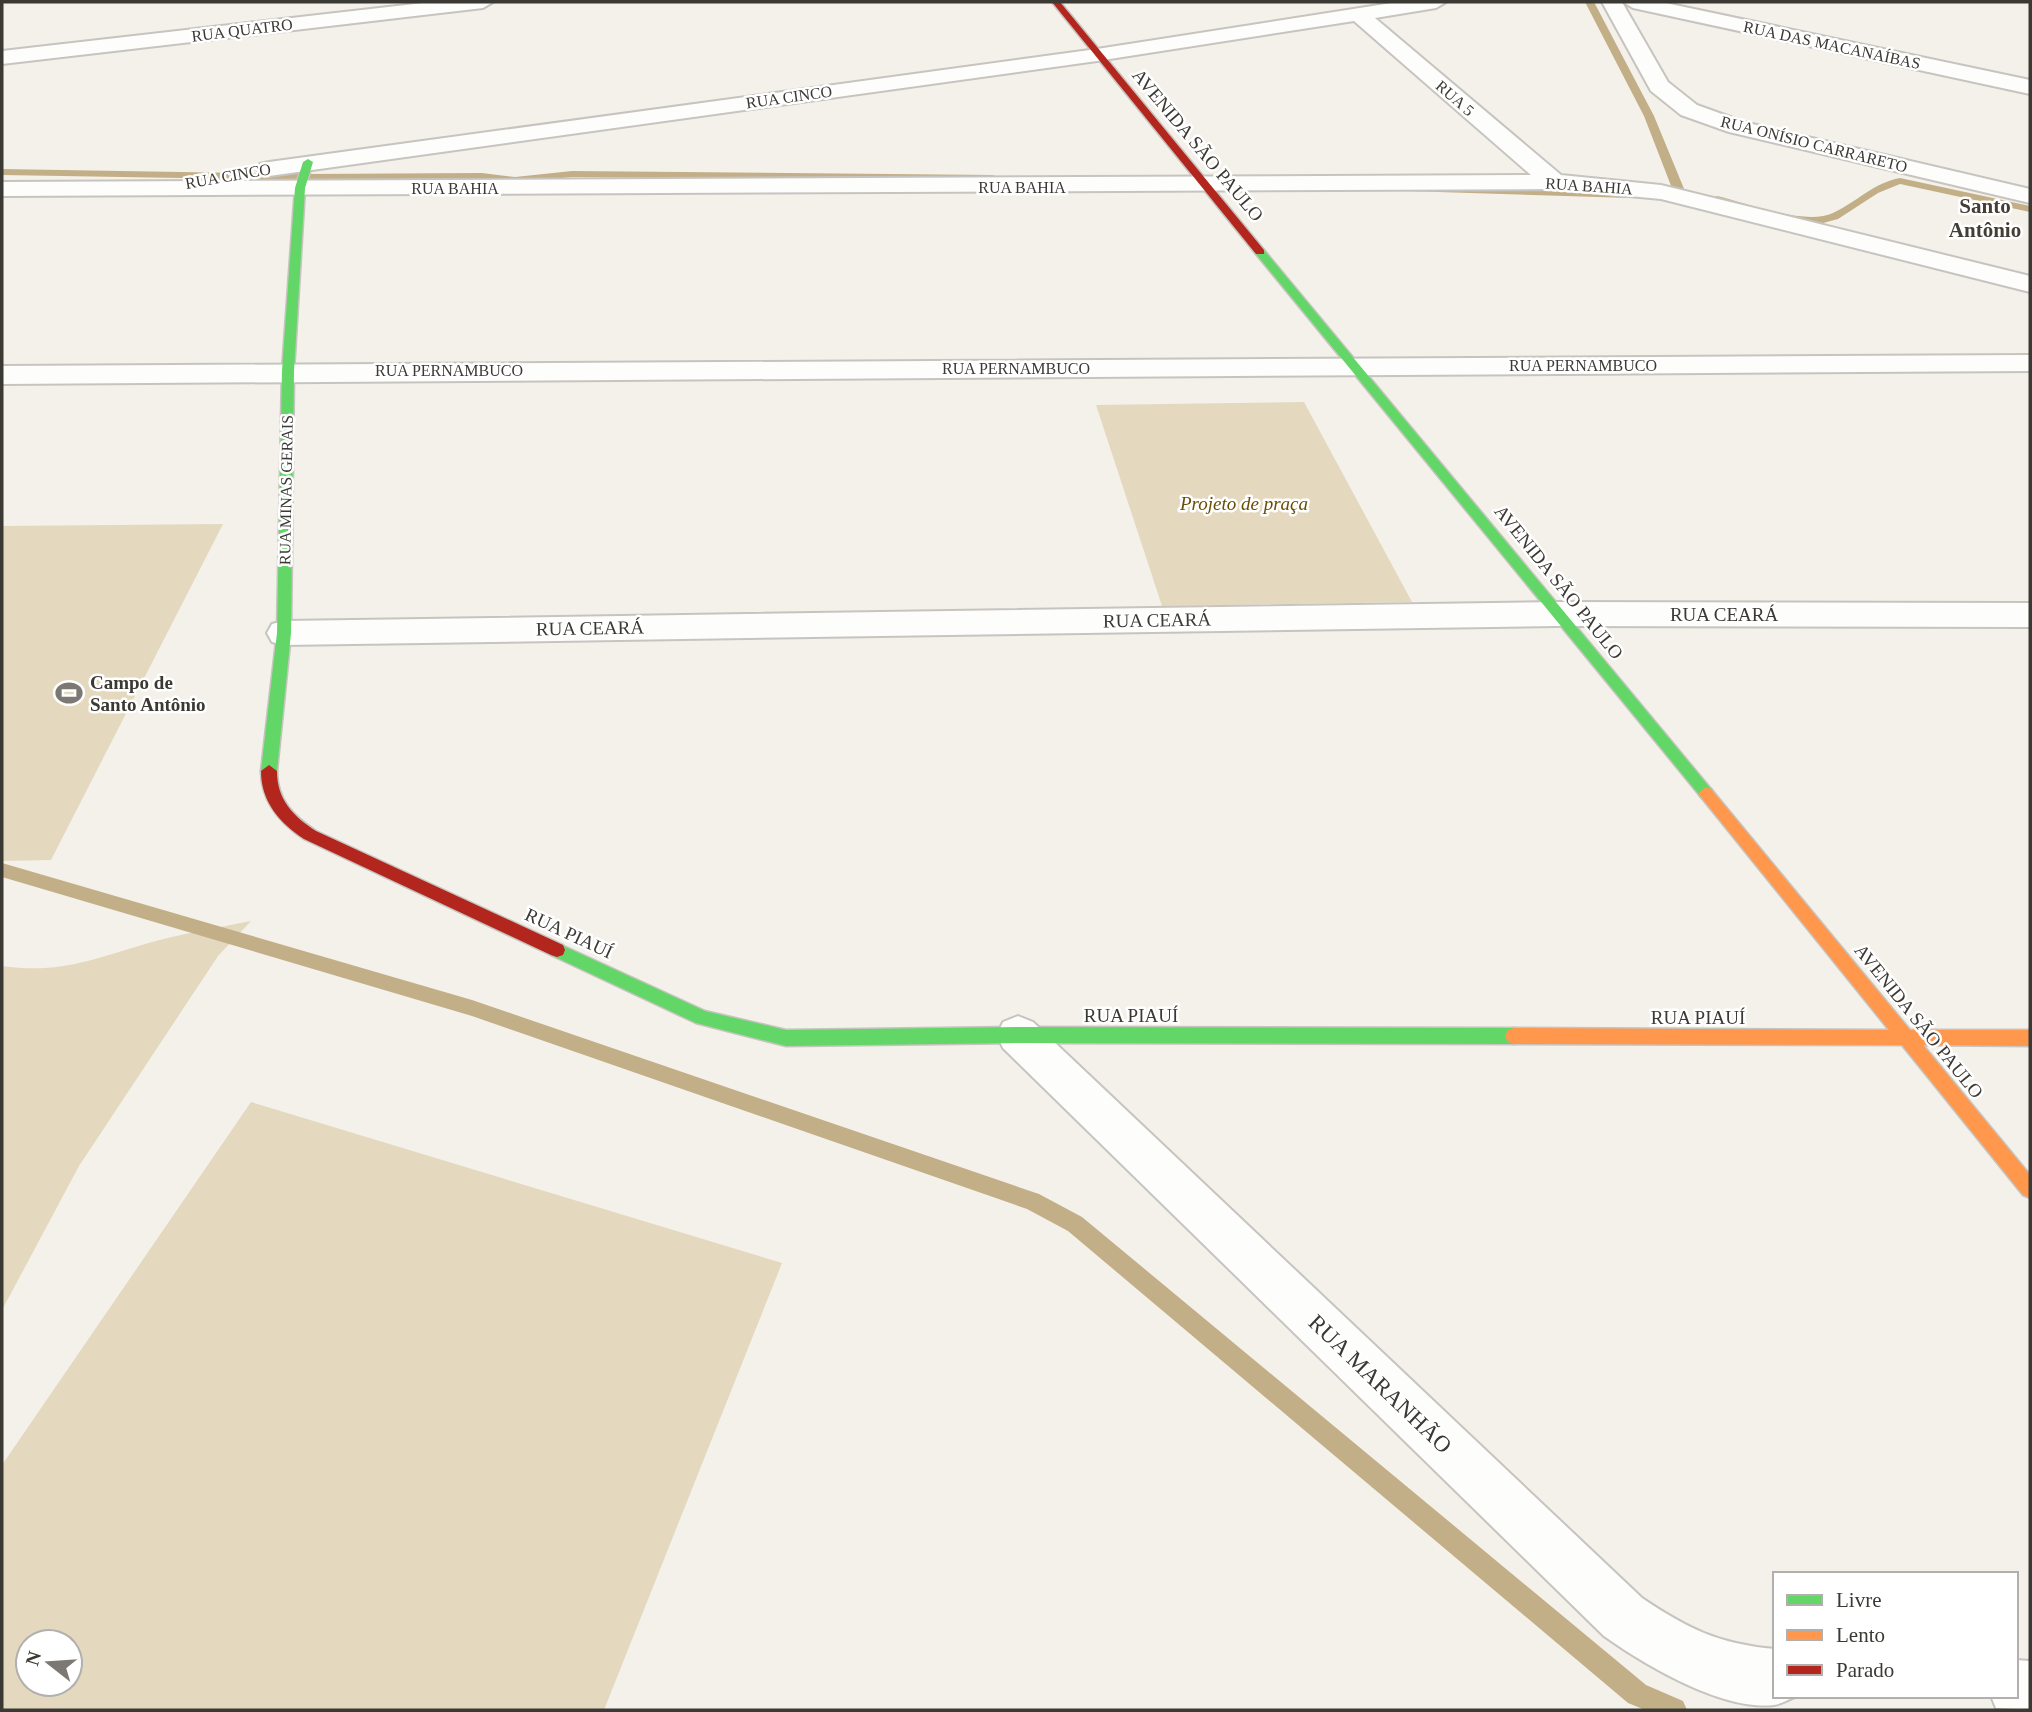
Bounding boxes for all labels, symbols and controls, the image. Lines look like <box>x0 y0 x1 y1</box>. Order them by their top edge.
street label: RUA QUATRO <box>190 15 294 45</box>
street label: RUA DAS MACANAÍBAS <box>1742 17 1922 72</box>
street label: AVENIDA SÃO PAULO <box>1128 65 1268 225</box>
street label: RUA 5 <box>1432 77 1478 119</box>
street label: RUA CINCO <box>745 83 833 111</box>
street label: RUA ONÍSIO CARRARETO <box>1719 112 1909 175</box>
street label: RUA CINCO <box>184 160 272 192</box>
street label: RUA BAHIA <box>1545 174 1634 198</box>
street label: RUA BAHIA <box>978 179 1066 196</box>
street label: RUA BAHIA <box>411 180 499 197</box>
district label: Santo Antônio <box>1949 194 2021 242</box>
street label: RUA PERNAMBUCO <box>1509 357 1657 374</box>
street label: RUA PERNAMBUCO <box>942 360 1090 377</box>
street label: RUA PERNAMBUCO <box>375 362 523 379</box>
street label: RUA MINAS GERAIS <box>276 415 296 565</box>
park label: Projeto de praça <box>1179 493 1308 514</box>
street label: AVENIDA SÃO PAULO <box>1490 501 1628 663</box>
street label: RUA CEARÁ <box>1670 604 1778 625</box>
street label: RUA CEARÁ <box>1103 609 1212 631</box>
street label: RUA CEARÁ <box>536 617 645 639</box>
place label: Campo de Santo Antônio <box>90 672 206 715</box>
sports icon: Campo de Santo Antônio <box>54 678 84 708</box>
street label: RUA PIAUÍ <box>522 904 616 962</box>
street label: AVENIDA SÃO PAULO <box>1850 940 1988 1102</box>
street label: RUA PIAUÍ <box>1084 1005 1178 1026</box>
street label: RUA PIAUÍ <box>1651 1007 1745 1028</box>
street label: RUA MARANHÃO <box>1304 1310 1456 1458</box>
legend <box>1773 1572 2018 1698</box>
text: Livre <box>1836 1588 1881 1612</box>
text: Lento <box>1836 1623 1885 1647</box>
north arrow <box>14 1628 84 1698</box>
text: N <box>21 1648 45 1668</box>
text: Parado <box>1836 1658 1894 1682</box>

